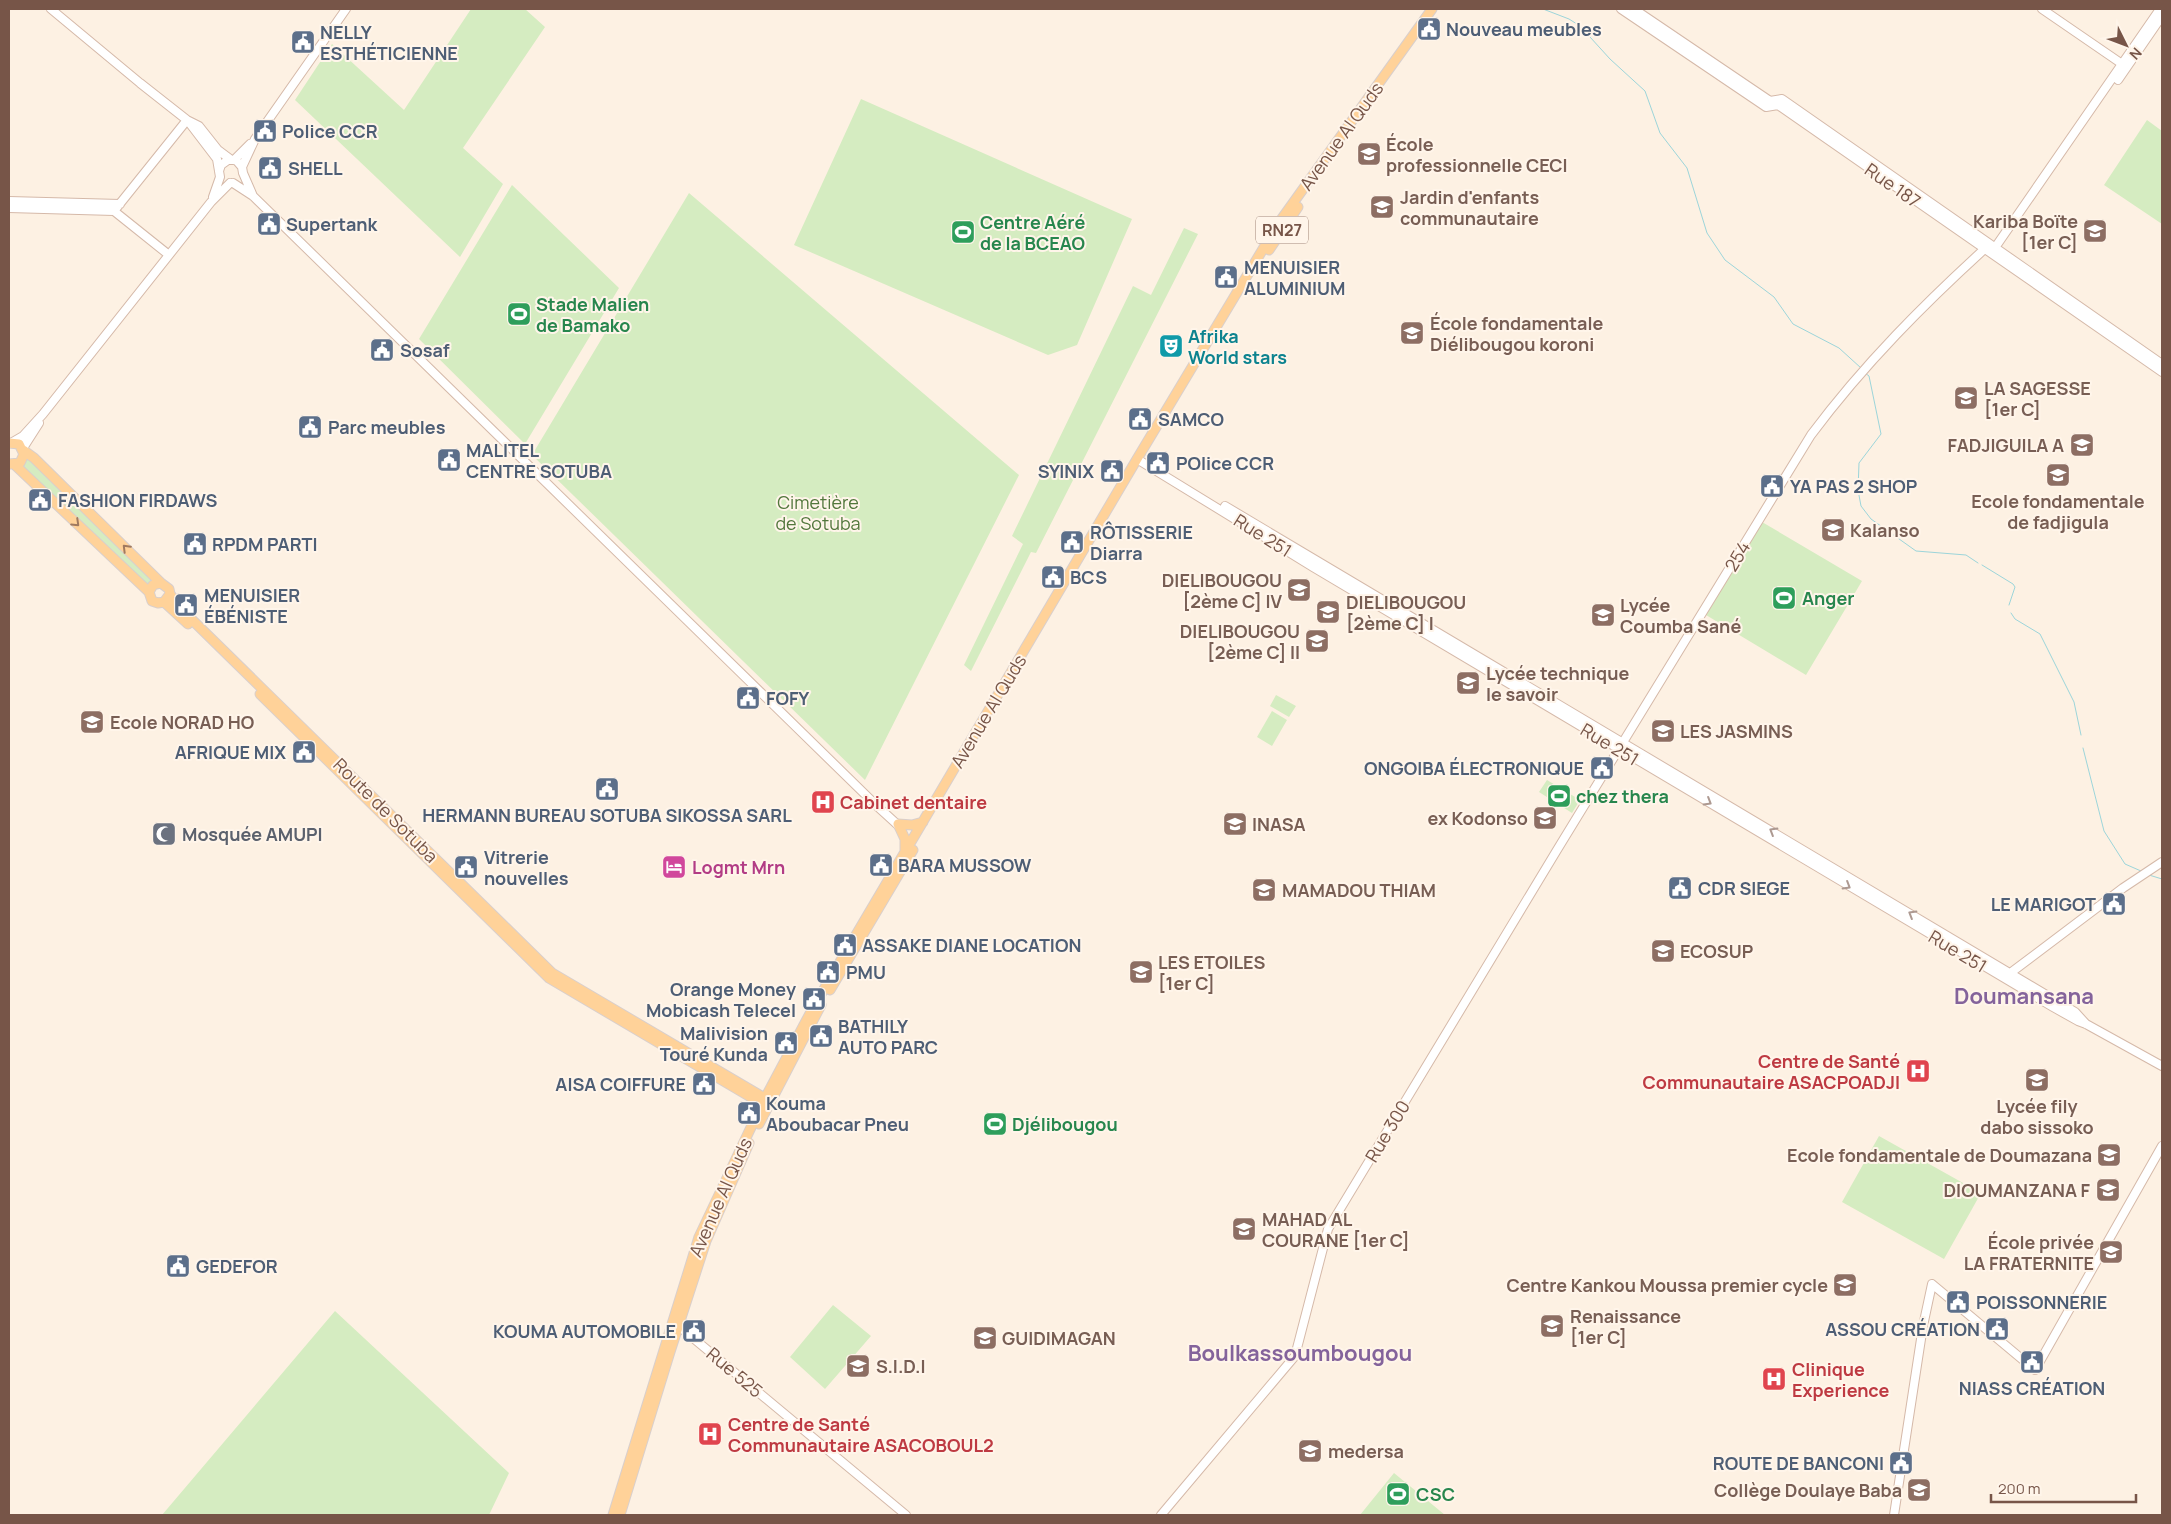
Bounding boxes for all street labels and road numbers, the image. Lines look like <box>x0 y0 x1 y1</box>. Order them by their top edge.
street label: Avenue Al Quds <box>1294 77 1388 195</box>
street label: Rue 187 <box>1860 157 1926 213</box>
road number: RN27 <box>1256 216 1308 244</box>
street label: Rue 251 <box>1230 508 1296 562</box>
street label: 254 <box>1719 536 1755 576</box>
street label: Avenue Al Quds <box>945 650 1031 772</box>
street label: Rue 251 <box>1576 717 1644 771</box>
street label: Route de Sotuba <box>328 752 444 868</box>
street label: Rue 251 <box>1924 924 1992 978</box>
street label: Rue 300 <box>1359 1096 1415 1166</box>
street label: Avenue Al Quds <box>683 1134 757 1260</box>
street label: Rue 525 <box>702 1341 768 1403</box>

